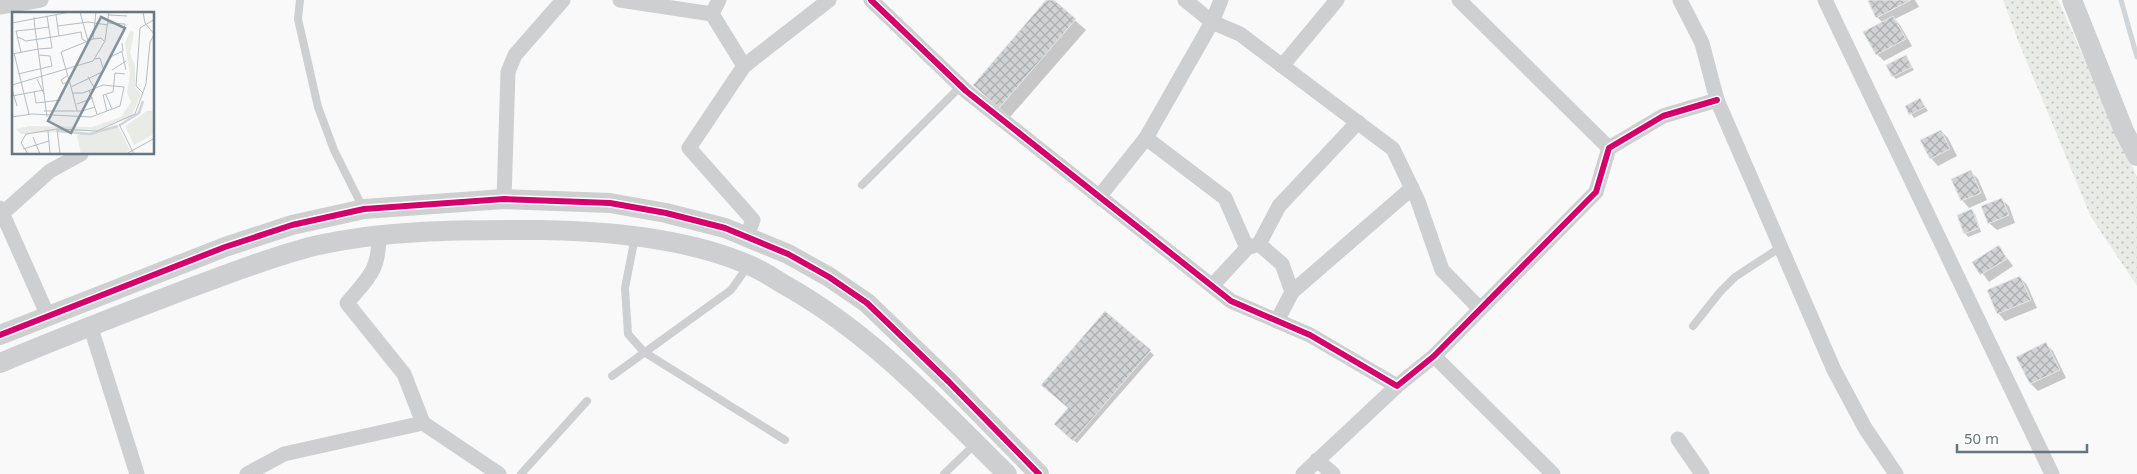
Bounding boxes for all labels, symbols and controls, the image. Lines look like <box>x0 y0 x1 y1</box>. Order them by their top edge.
inset map <box>12 12 155 155</box>
scale bar <box>1957 422 2087 454</box>
text: 50 m <box>1964 428 1999 448</box>

